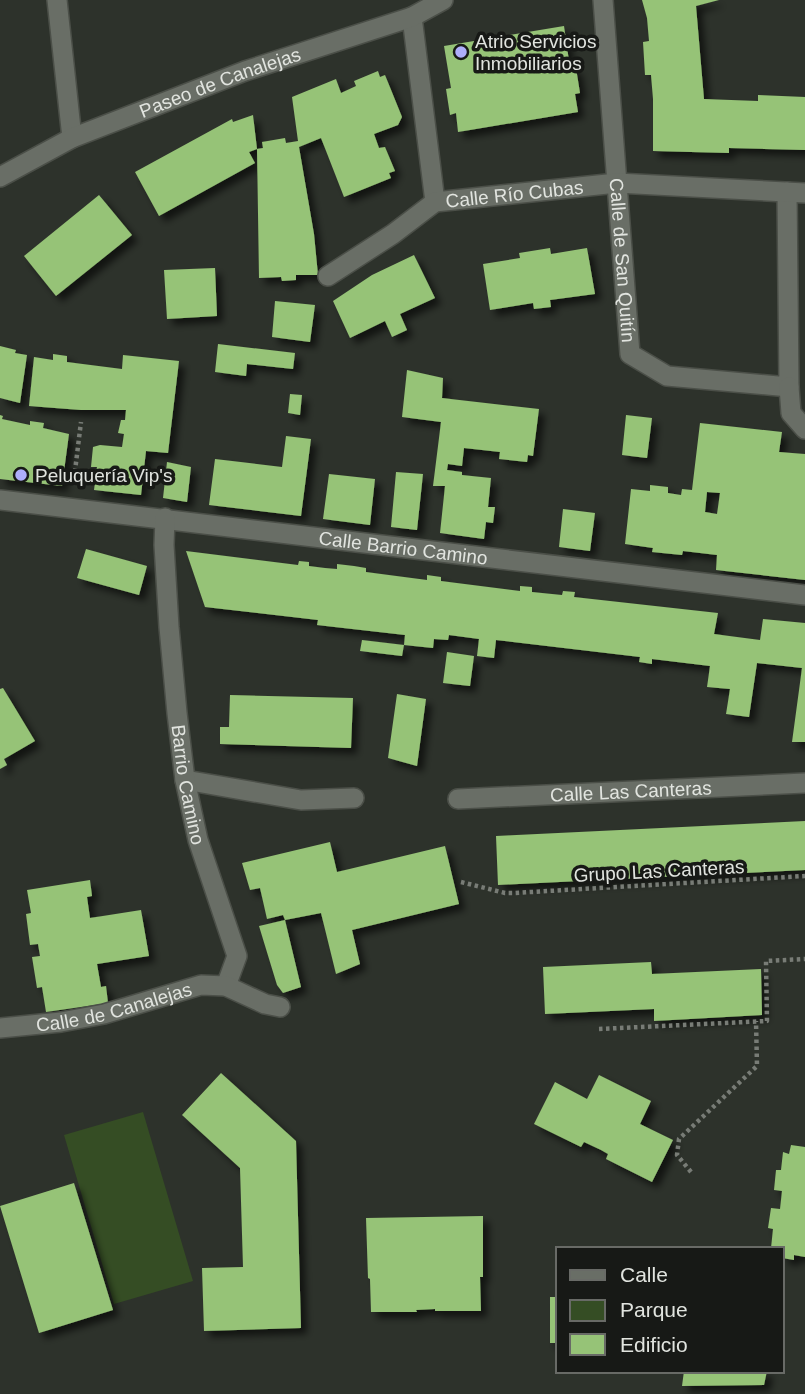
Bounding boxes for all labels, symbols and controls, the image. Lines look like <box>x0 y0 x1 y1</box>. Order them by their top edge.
place label: Atrio Servicios Inmobiliarios <box>475 31 596 74</box>
street label: Paseo de Canalejas <box>136 43 303 121</box>
marker: Atrio Servicios Inmobiliarios <box>453 44 469 60</box>
street label: Calle Río Cubas <box>444 176 584 211</box>
street label: Calle de San Quitín <box>606 177 640 343</box>
place label: Peluquería Vip's <box>35 465 172 486</box>
marker: Peluquería Vip's <box>13 467 29 483</box>
street label: Calle Barrio Camino <box>317 527 489 568</box>
street label: Barrio Camino <box>168 723 209 846</box>
street label: Calle Las Canteras <box>550 777 712 805</box>
street label: Grupo Las Canteras <box>573 856 745 886</box>
street label: Calle de Canalejas <box>35 978 194 1035</box>
legend <box>556 1247 784 1373</box>
text: Calle <box>620 1263 668 1286</box>
text: Parque <box>620 1298 688 1321</box>
text: Edificio <box>620 1333 688 1356</box>

